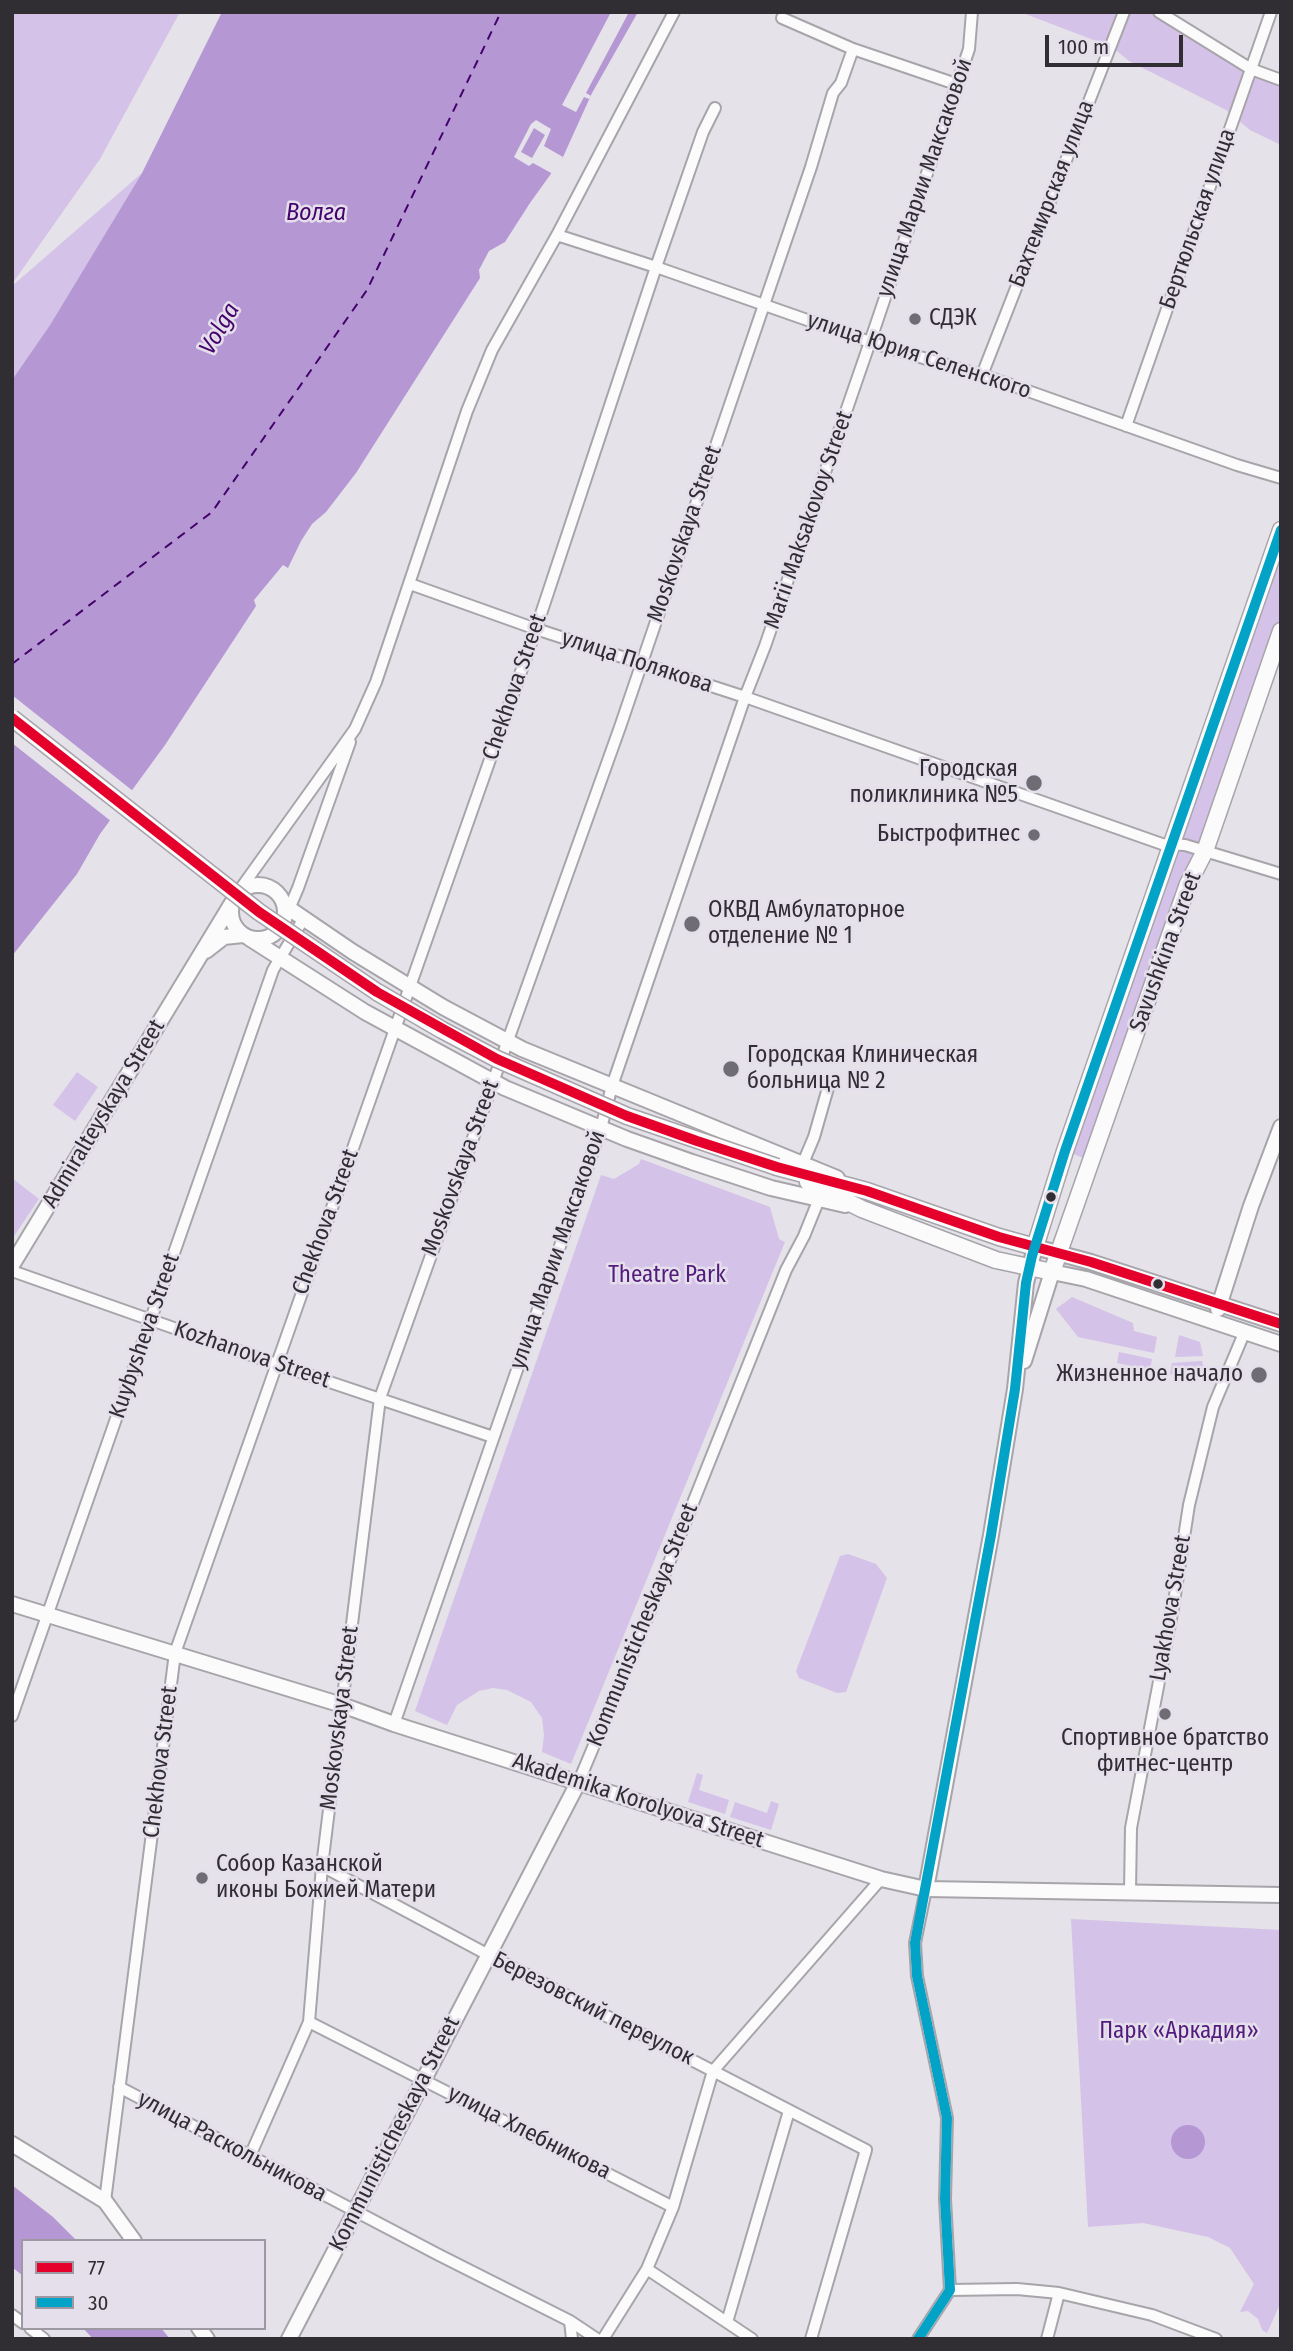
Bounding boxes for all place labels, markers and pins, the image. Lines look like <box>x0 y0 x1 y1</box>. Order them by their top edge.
place label: СДЭК <box>929 305 977 333</box>
marker: СДЭК <box>907 311 923 327</box>
place label: Городская поликлиника №5 <box>849 756 1018 810</box>
marker: Городская поликлиника №5 <box>1024 773 1044 793</box>
place label: Быстрофитнес <box>877 821 1020 849</box>
marker: Быстрофитнес <box>1026 827 1042 843</box>
place label: ОКВД Амбулаторное отделение № 1 <box>708 897 905 951</box>
marker: ОКВД Амбулаторное отделение № 1 <box>682 914 702 934</box>
place label: Городская Клиническая больница № 2 <box>747 1042 978 1096</box>
marker: Городская Клиническая больница № 2 <box>721 1059 741 1079</box>
unlabelled marker <box>1044 1190 1058 1204</box>
unlabelled marker <box>1151 1277 1165 1291</box>
place label: Жизненное начало <box>1056 1361 1243 1389</box>
marker: Жизненное начало <box>1249 1365 1269 1385</box>
marker: Спортивное братство фитнес-центр <box>1157 1706 1173 1722</box>
place label: Спортивное братство фитнес-центр <box>1061 1725 1269 1779</box>
place label: Собор Казанской иконы Божией Матери <box>216 1851 436 1905</box>
marker: Собор Казанской иконы Божией Матери <box>194 1870 210 1886</box>

